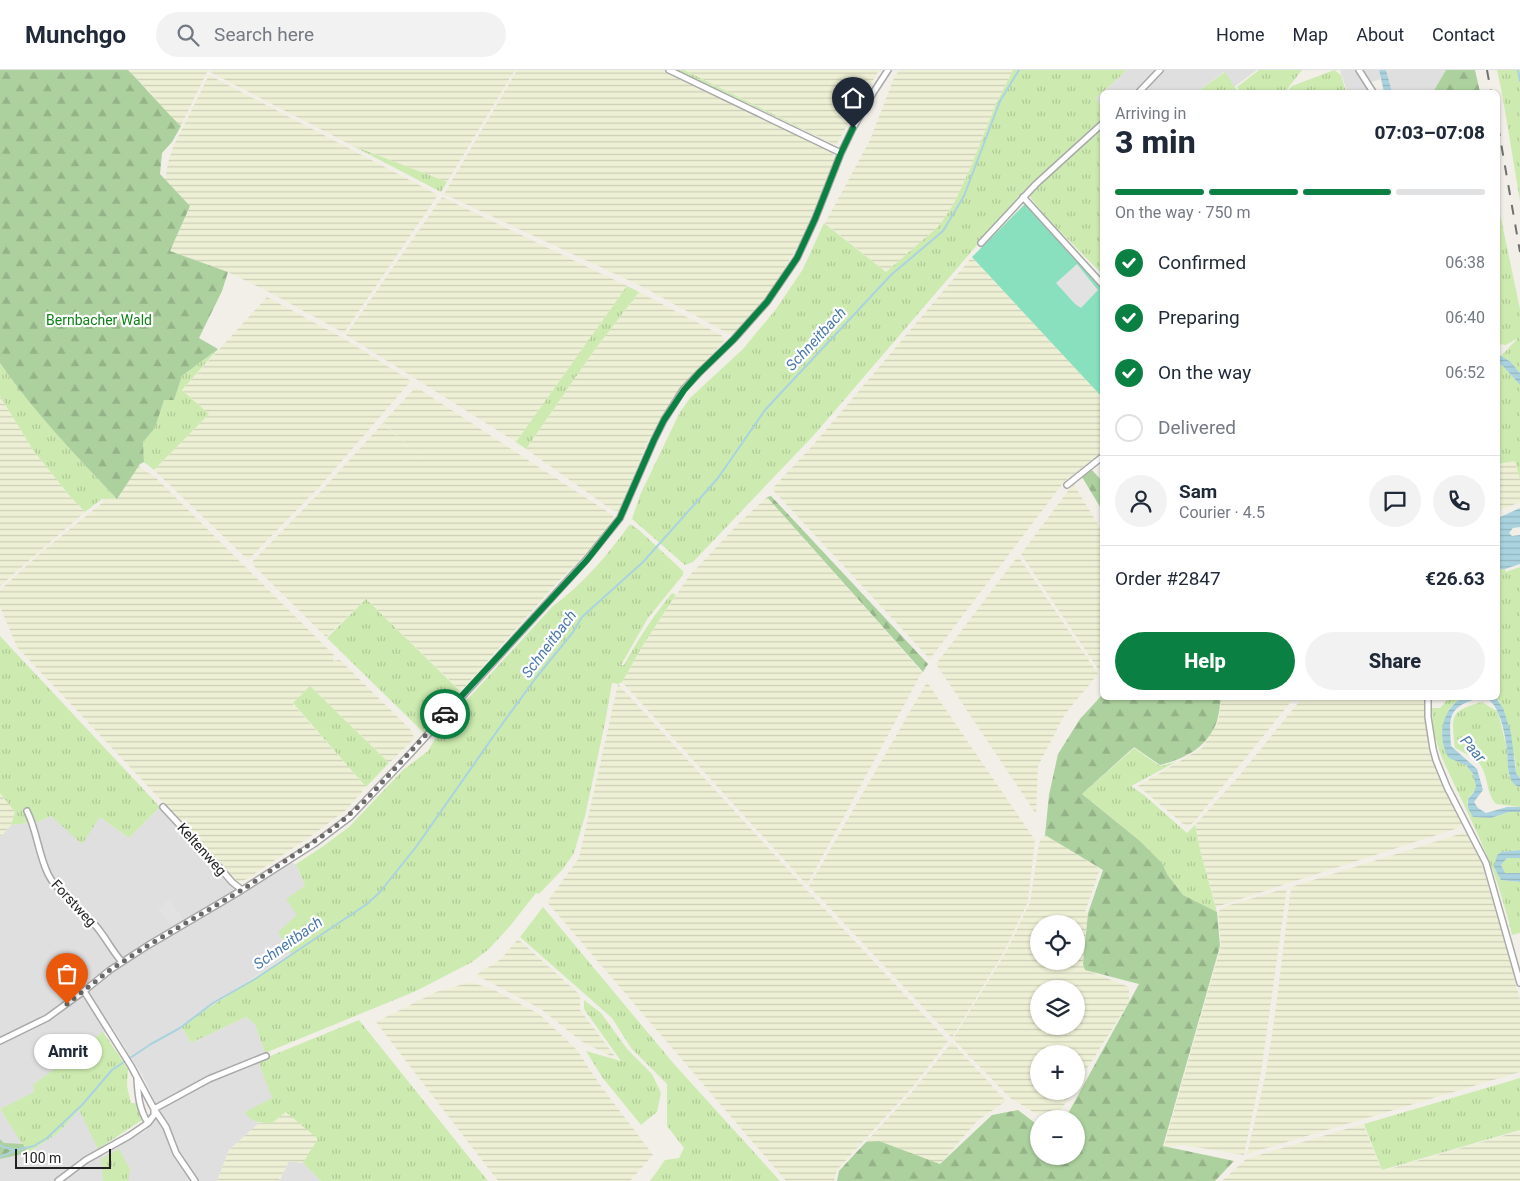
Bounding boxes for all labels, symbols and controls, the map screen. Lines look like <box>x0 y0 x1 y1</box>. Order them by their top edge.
search box <box>156 12 506 57</box>
text: Munchgo <box>25 21 126 49</box>
icon: search <box>174 21 202 49</box>
text: Search here <box>214 23 314 46</box>
text: Home <box>1216 24 1265 45</box>
text: Map <box>1293 24 1328 45</box>
text: About <box>1356 24 1404 45</box>
text: Contact <box>1432 24 1495 45</box>
pin <box>832 77 874 128</box>
icon: home <box>839 84 867 112</box>
text: Arriving in <box>1115 104 1186 123</box>
text: 07:03–07:08 <box>1374 121 1485 144</box>
text: 3 min <box>1115 123 1196 161</box>
text: On the way · 750 m <box>1115 203 1251 222</box>
icon: check <box>1115 249 1143 277</box>
text: Confirmed <box>1158 251 1246 274</box>
text: 06:38 <box>1445 253 1485 272</box>
water label: Schneitbach <box>782 304 850 374</box>
icon: check <box>1115 304 1143 332</box>
text: Preparing <box>1158 306 1240 329</box>
text: 06:40 <box>1445 308 1485 327</box>
park label: Bernbacher Wald <box>46 312 152 328</box>
icon: check <box>1115 359 1143 387</box>
text: On the way <box>1158 361 1251 384</box>
text: 06:52 <box>1445 363 1485 382</box>
text: Delivered <box>1158 416 1236 439</box>
button: person <box>1115 475 1167 527</box>
button: chat <box>1369 475 1421 527</box>
button: phone <box>1433 475 1485 527</box>
text: Sam <box>1179 480 1217 503</box>
text: Courier · 4.5 <box>1179 503 1265 522</box>
text: Order #2847 <box>1115 567 1221 590</box>
text: €26.63 <box>1425 567 1485 590</box>
water label: Schneitbach <box>518 607 580 681</box>
button: Help <box>1115 632 1295 690</box>
button: Share <box>1305 632 1485 690</box>
courier <box>420 689 470 739</box>
icon: car <box>431 700 459 728</box>
water label: Paar <box>1456 732 1490 767</box>
street label: Keltenweg <box>174 820 230 878</box>
street label: Forstweg <box>48 876 100 930</box>
water label: Schneitbach <box>250 913 326 973</box>
map controls <box>1030 915 1085 1165</box>
button: locate <box>1030 915 1085 970</box>
pin <box>46 953 88 1004</box>
icon: bag <box>53 960 81 988</box>
button: layers <box>1030 980 1085 1035</box>
callout: Amrit <box>33 1034 101 1069</box>
text: Amrit <box>48 1042 88 1061</box>
button: + <box>1030 1045 1085 1100</box>
button: − <box>1030 1110 1085 1165</box>
scale bar <box>15 1146 111 1169</box>
text: 100 m <box>22 1150 61 1166</box>

